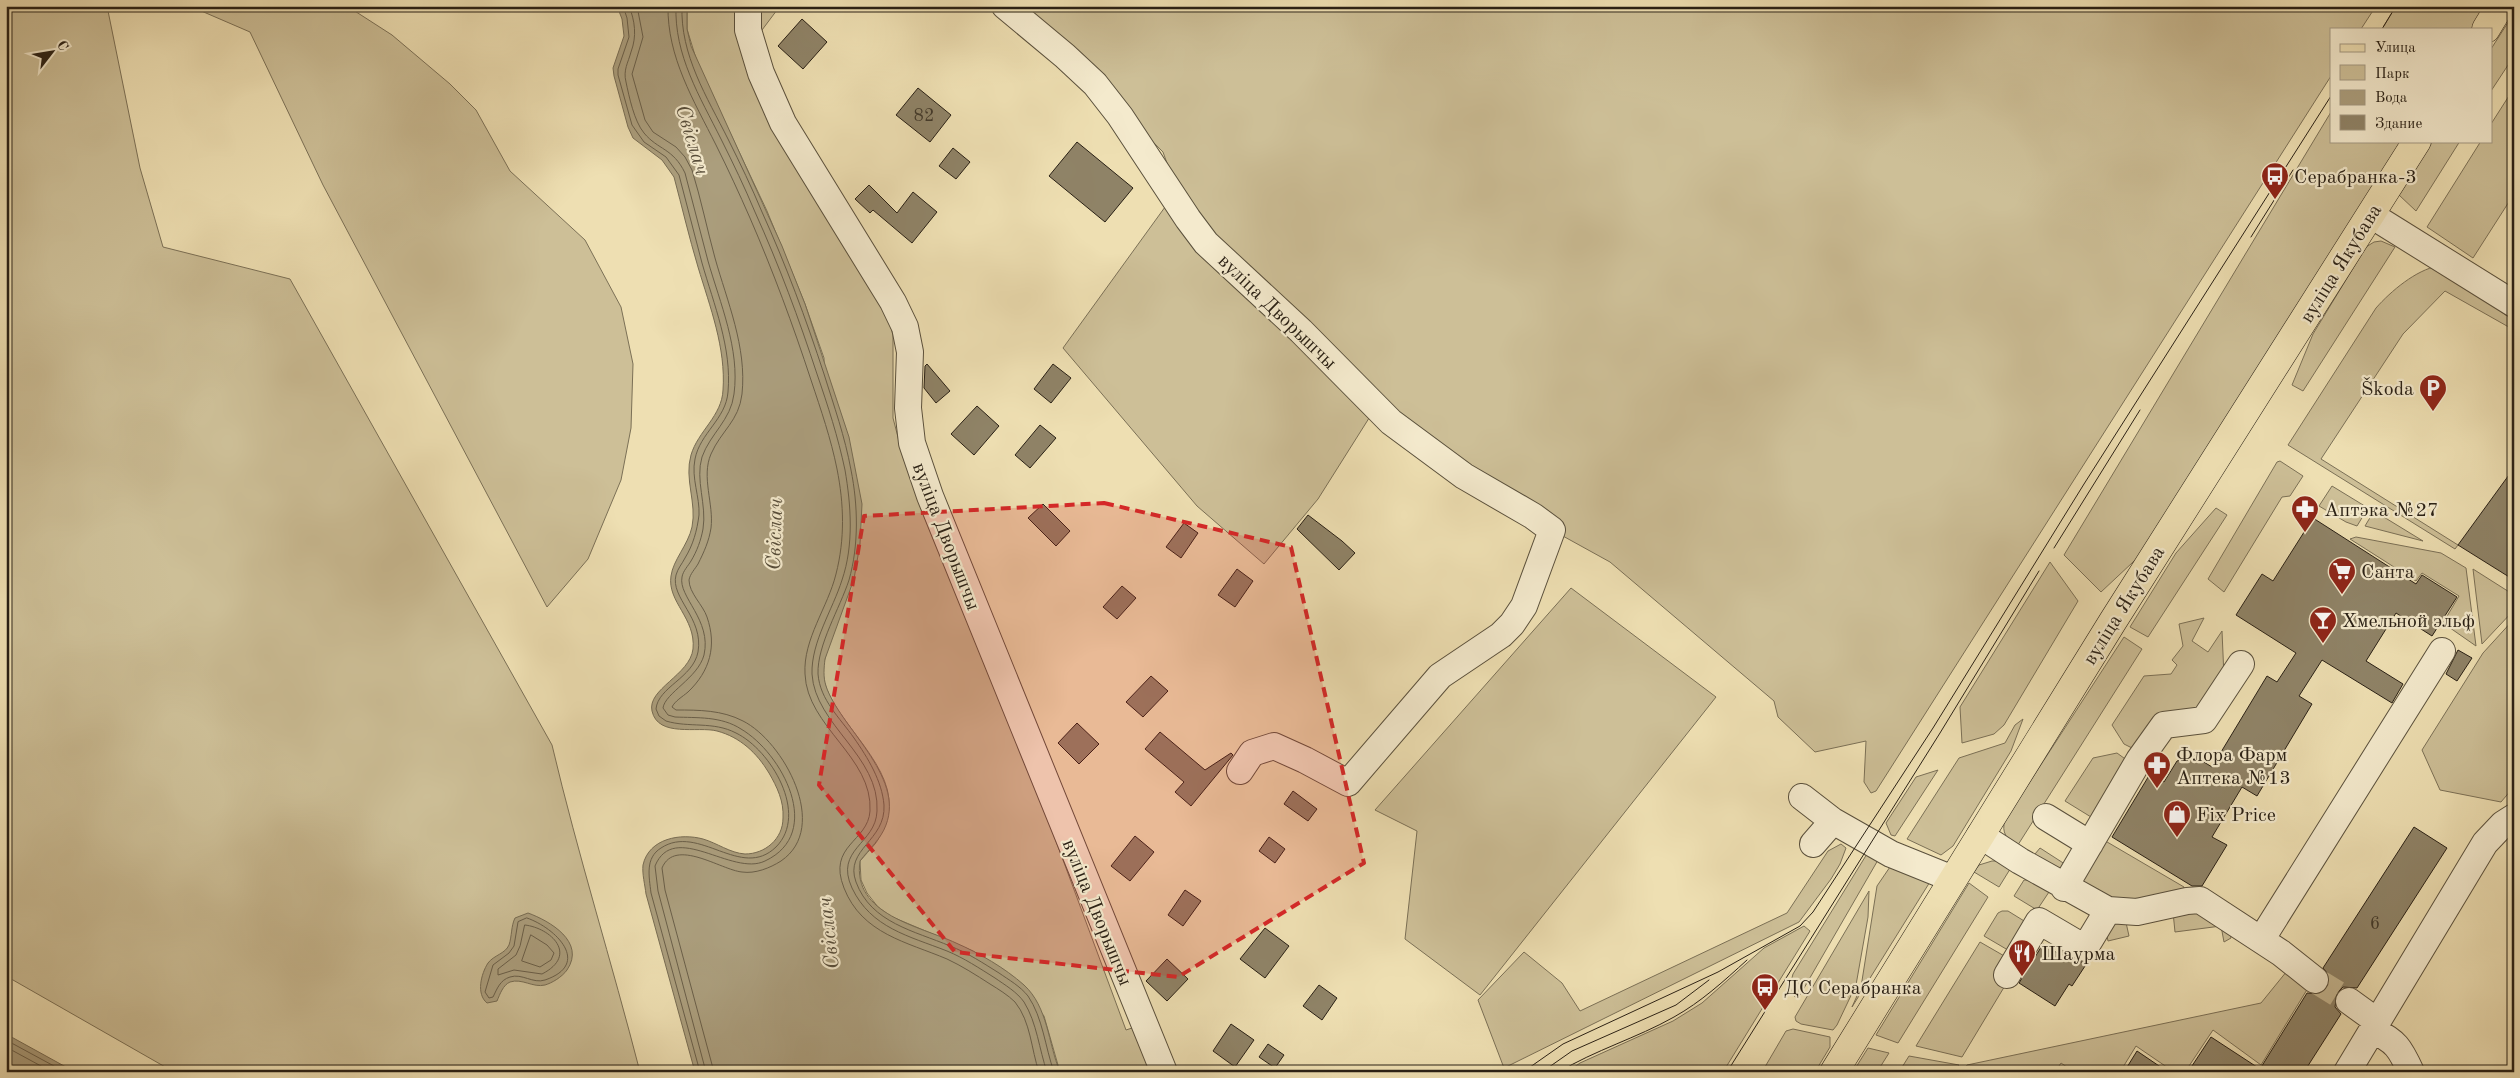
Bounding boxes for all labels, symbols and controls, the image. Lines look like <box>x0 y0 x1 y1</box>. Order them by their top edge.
north arrow <box>28 28 78 78</box>
legend <box>2330 28 2492 142</box>
text: С <box>54 38 71 53</box>
text: Улица <box>2375 41 2416 56</box>
text: Парк <box>2375 67 2410 82</box>
text: Вода <box>2375 91 2408 106</box>
water label: Свіслач <box>671 103 712 179</box>
house number: 82 <box>914 107 934 125</box>
text: Здание <box>2375 117 2422 132</box>
bus stop icon: Серабранка-3 <box>2260 161 2290 200</box>
place label: Серабранка-3 <box>2294 168 2417 188</box>
street label: вуліца Якубава <box>2297 201 2386 327</box>
street label: вуліца Дворышчы <box>1213 251 1340 374</box>
parking icon: Škoda <box>2418 373 2448 412</box>
place label: Škoda <box>2361 376 2414 400</box>
street label: вуліца Дворышчы <box>908 460 982 613</box>
pharmacy icon: Аптэка №27 <box>2290 494 2320 533</box>
water label: Свіслач <box>764 497 787 571</box>
place label: Аптэка №27 <box>2324 501 2439 521</box>
street label: вуліца Якубава <box>2080 543 2169 669</box>
supermarket icon: Санта <box>2327 556 2357 595</box>
place label: Санта <box>2361 563 2415 583</box>
bar icon: Хмельной эльф <box>2308 605 2338 644</box>
place label: Хмельной эльф <box>2342 612 2475 632</box>
place label: Флора Фарм Аптека №13 <box>2176 746 2291 789</box>
pharmacy icon: Флора Фарм Аптека №13 <box>2142 750 2172 789</box>
shop icon: Fix Price <box>2162 799 2192 838</box>
place label: Fix Price <box>2196 806 2276 826</box>
street label: вуліца Дворышчы <box>1058 837 1135 989</box>
water label: Свіслач <box>815 895 844 970</box>
house number: 6 <box>2370 915 2380 933</box>
restaurant icon: Шаурма <box>2007 938 2037 977</box>
place label: Шаурма <box>2041 945 2115 965</box>
bus stop icon: ДС Серабранка <box>1750 972 1780 1011</box>
place label: ДС Серабранка <box>1784 979 1922 999</box>

